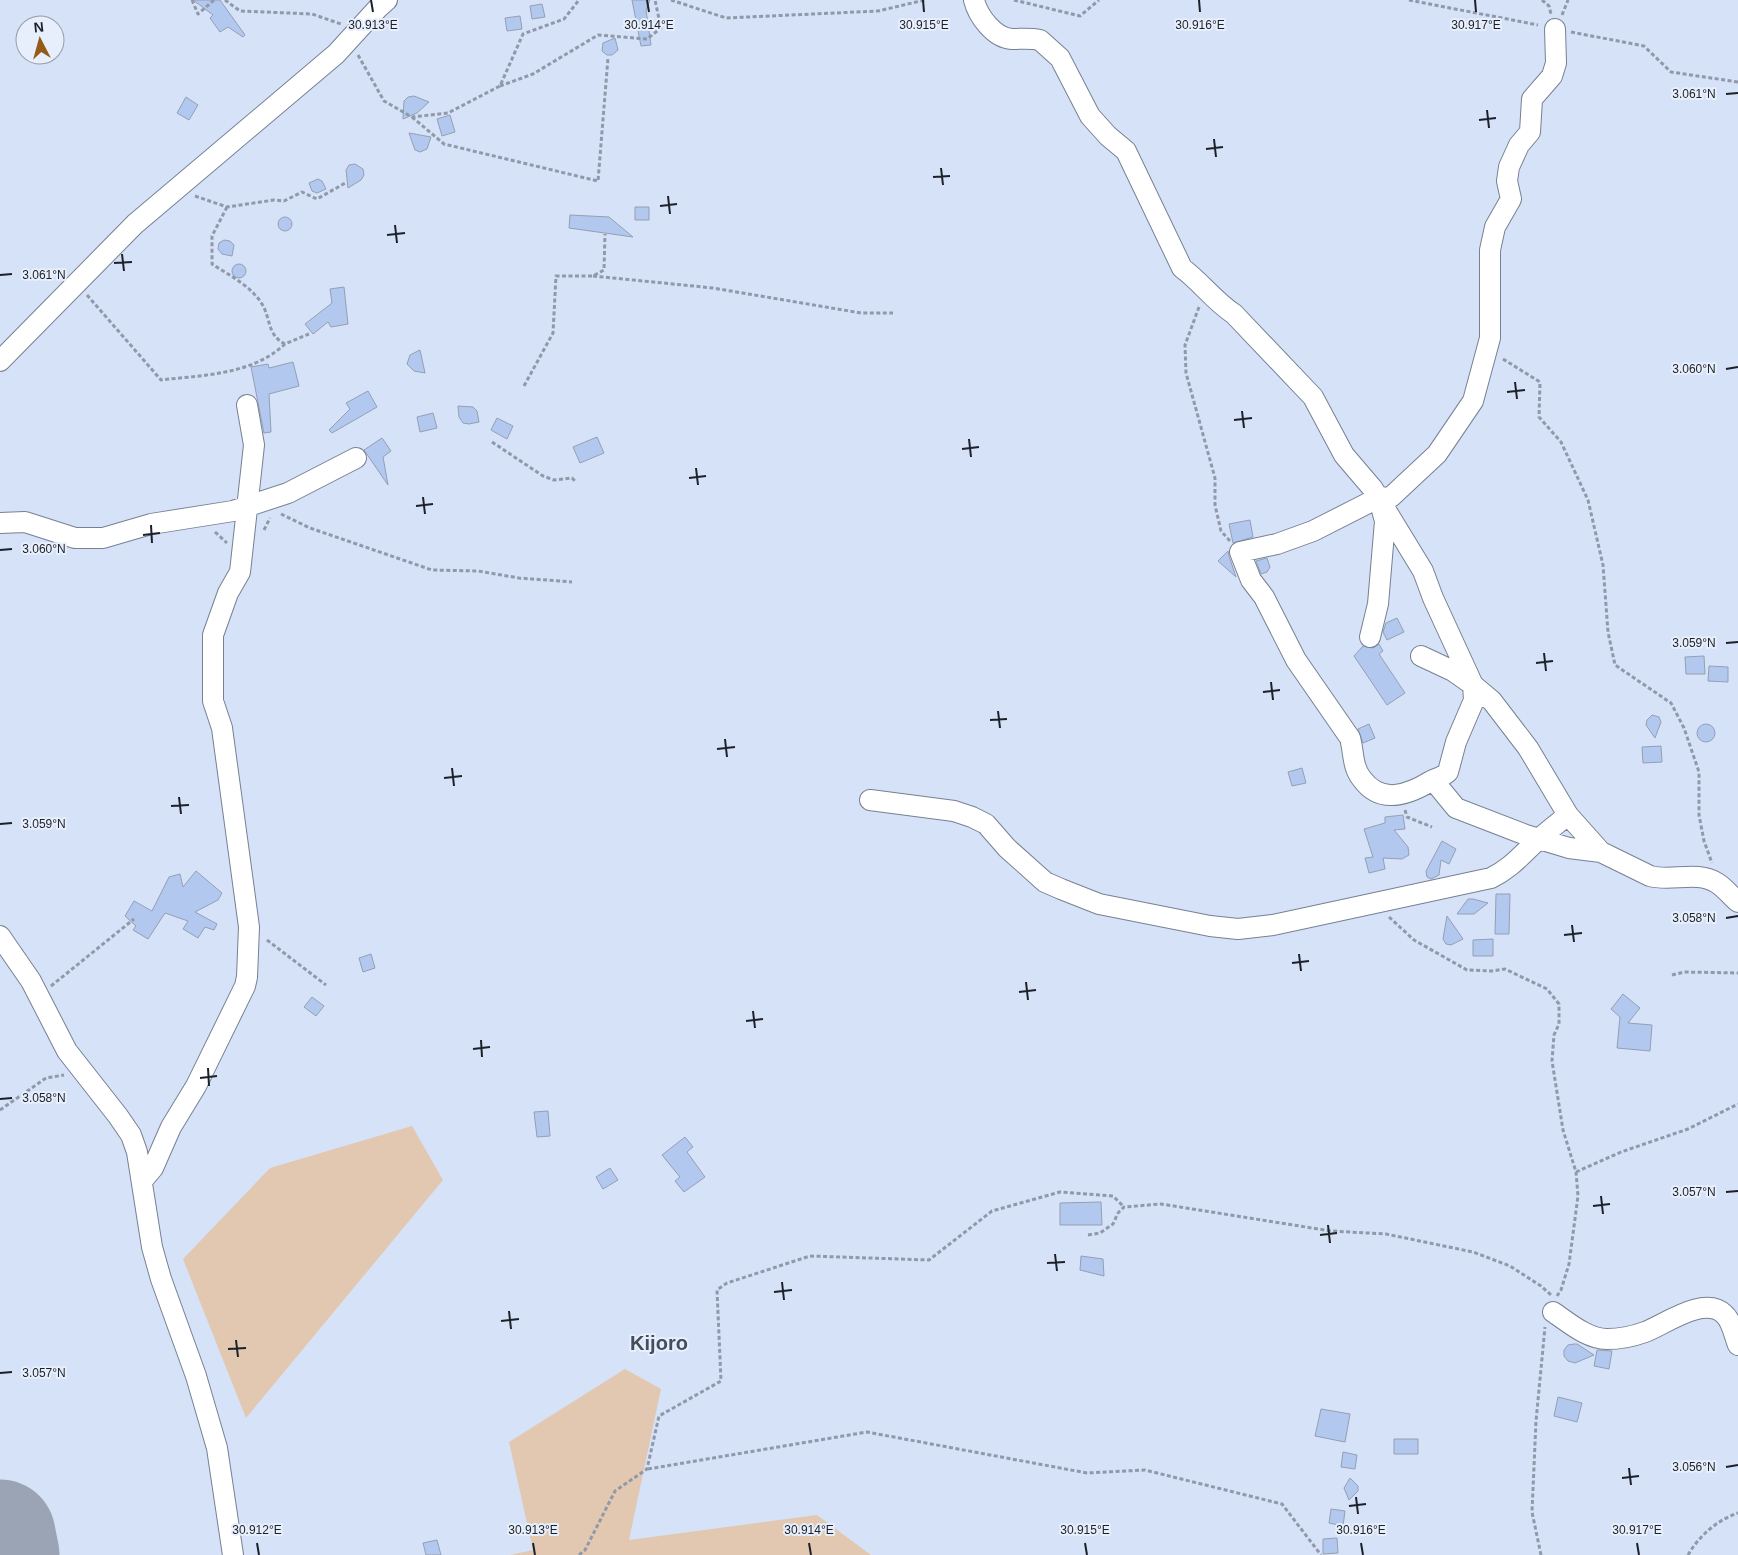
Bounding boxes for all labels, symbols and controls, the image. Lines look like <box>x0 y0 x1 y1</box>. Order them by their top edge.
north arrow <box>15 15 65 65</box>
text: 30.913°E <box>348 18 398 32</box>
text: 30.914°E <box>624 18 674 32</box>
text: 30.915°E <box>899 18 949 32</box>
text: 30.916°E <box>1175 18 1225 32</box>
text: 30.917°E <box>1451 18 1501 32</box>
text: N <box>33 19 45 36</box>
text: 3.061°N <box>1672 87 1716 101</box>
text: 3.061°N <box>22 268 66 282</box>
text: 3.060°N <box>1672 362 1716 376</box>
text: 3.060°N <box>22 542 66 556</box>
text: 3.059°N <box>1672 636 1716 650</box>
text: 3.059°N <box>22 817 66 831</box>
text: 3.058°N <box>1672 911 1716 925</box>
text: 3.058°N <box>22 1091 66 1105</box>
text: 3.057°N <box>1672 1185 1716 1199</box>
district label: Kijoro <box>630 1332 688 1354</box>
text: 3.057°N <box>22 1366 66 1380</box>
text: 3.056°N <box>1672 1460 1716 1474</box>
text: 30.912°E <box>232 1523 282 1537</box>
text: 30.913°E <box>508 1523 558 1537</box>
text: 30.914°E <box>784 1523 834 1537</box>
text: 30.915°E <box>1060 1523 1110 1537</box>
text: 30.916°E <box>1336 1523 1386 1537</box>
text: 30.917°E <box>1612 1523 1662 1537</box>

